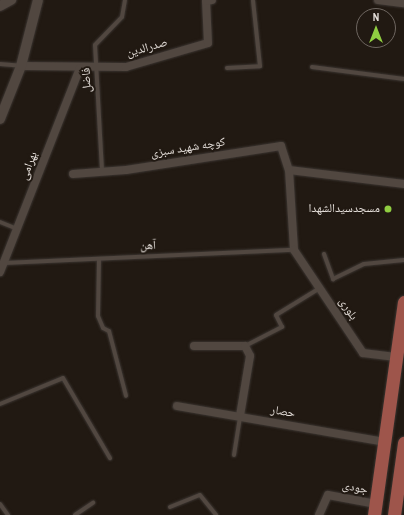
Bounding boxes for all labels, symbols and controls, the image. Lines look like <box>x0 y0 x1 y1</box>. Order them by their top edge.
north arrow <box>356 8 396 48</box>
text: N <box>373 10 379 24</box>
street label: صدرالدین <box>125 35 169 61</box>
street label: فاضل <box>79 67 95 93</box>
street label: کوچه شهید سبزی <box>150 135 226 161</box>
street label: بهرامی <box>17 150 41 182</box>
place label: مسجدسیدالشهدا <box>309 202 380 216</box>
marker: مسجدسیدالشهدا <box>383 204 393 214</box>
street label: آهن <box>140 238 156 254</box>
street label: بلوری <box>335 295 361 323</box>
street label: حصار <box>270 403 296 421</box>
street label: جودی <box>341 478 369 498</box>

